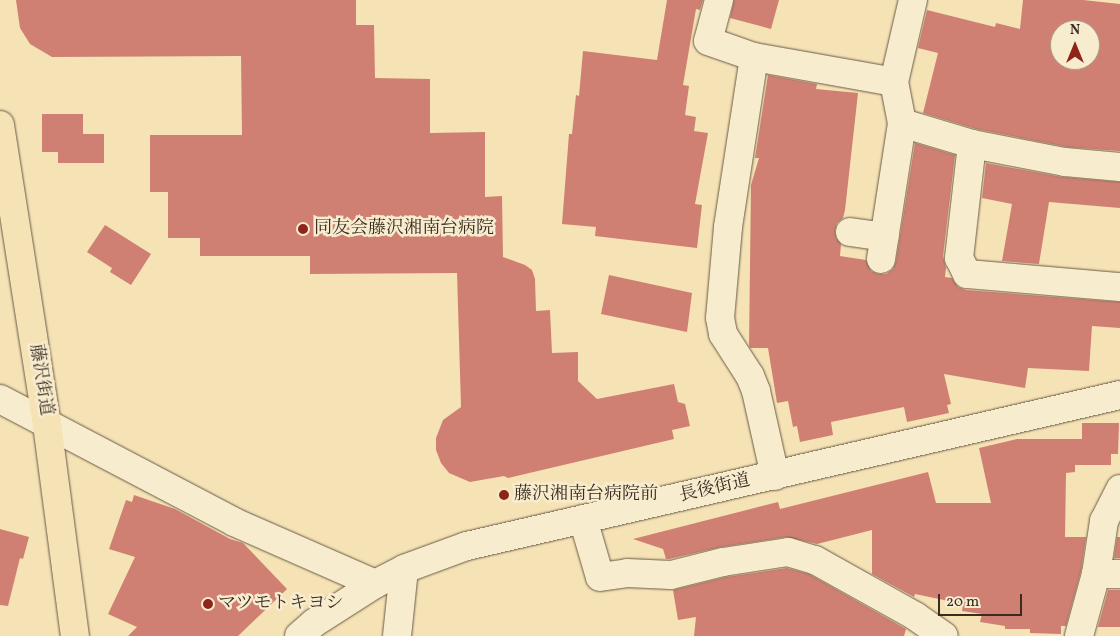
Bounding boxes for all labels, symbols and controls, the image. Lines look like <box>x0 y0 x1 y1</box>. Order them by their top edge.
north arrow <box>1050 20 1100 70</box>
text: N <box>1070 21 1080 40</box>
place label: 同友会藤沢湘南台病院 <box>314 218 494 240</box>
marker: 同友会藤沢湘南台病院 <box>296 222 310 236</box>
street label: 藤沢街道 <box>24 343 56 417</box>
street label: 長後街道 <box>677 470 753 508</box>
place label: 藤沢湘南台病院前 <box>514 484 658 506</box>
marker: 藤沢湘南台病院前 <box>498 489 510 501</box>
scale bar <box>940 584 1024 616</box>
text: 20 m <box>946 592 979 613</box>
place label: マツモトキヨシ <box>218 593 344 615</box>
marker: マツモトキヨシ <box>202 598 214 610</box>

